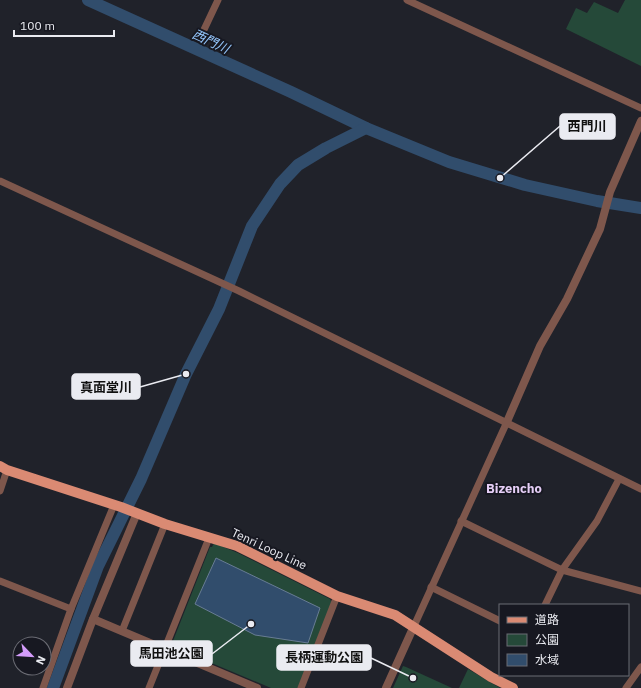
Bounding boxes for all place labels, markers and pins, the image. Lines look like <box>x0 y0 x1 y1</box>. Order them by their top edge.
callout: 西門川 <box>560 114 615 139</box>
callout: 真面堂川 <box>72 374 140 399</box>
callout: 馬田池公園 <box>131 641 212 666</box>
callout: 長柄運動公園 <box>277 645 371 670</box>

